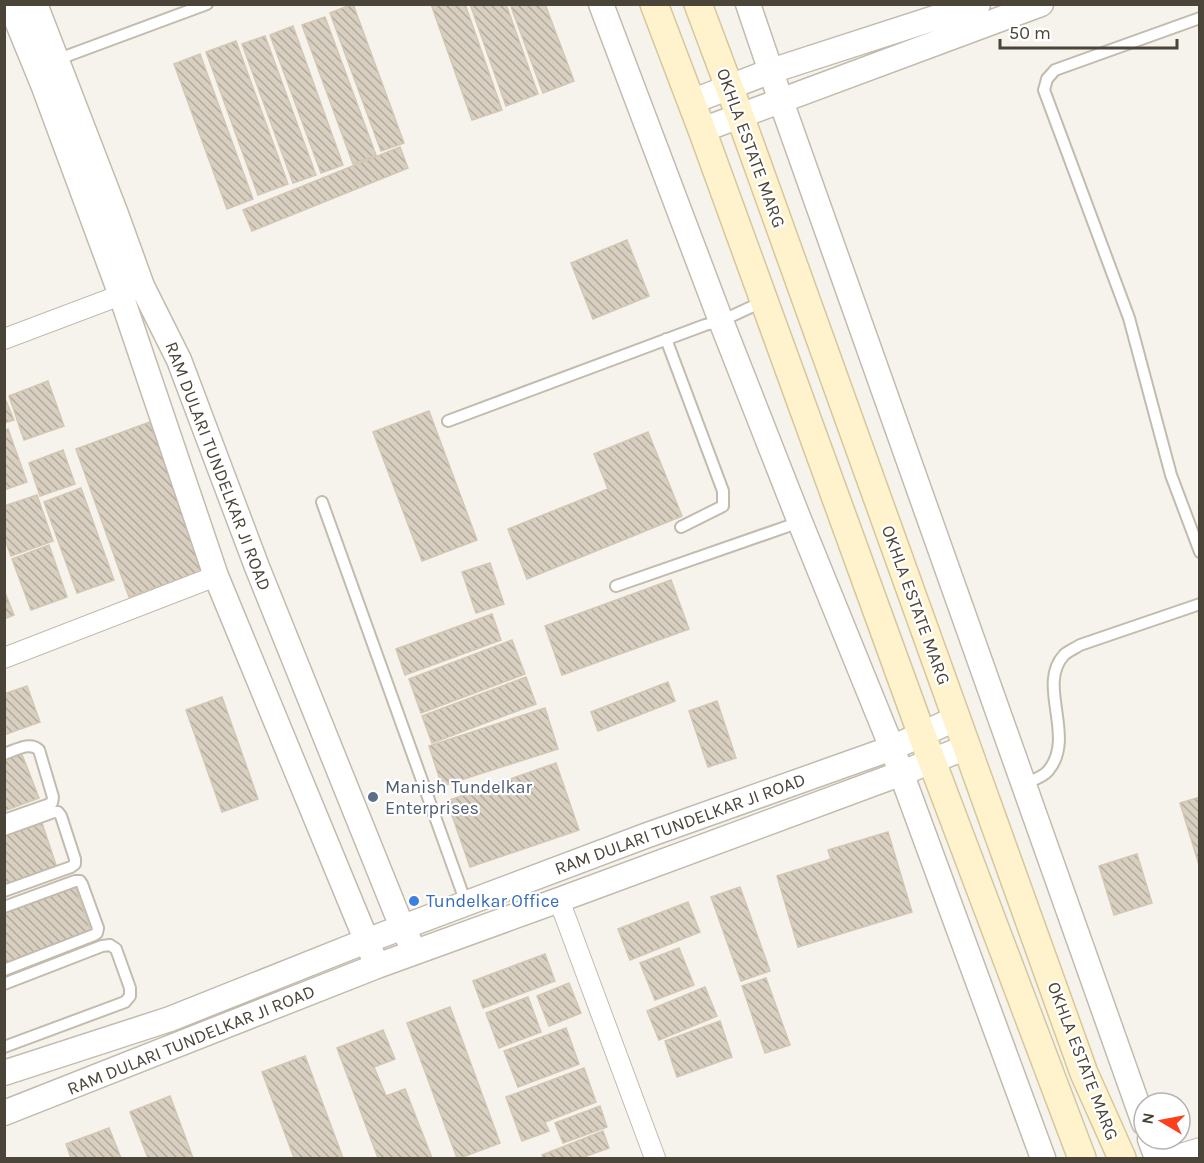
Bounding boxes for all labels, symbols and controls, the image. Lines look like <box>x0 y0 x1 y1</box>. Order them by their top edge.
scale bar <box>1000 12 1177 50</box>
text: 50 m <box>1009 22 1051 44</box>
street label: OKHLA ESTATE MARG <box>712 65 790 231</box>
street label: RAM DULARI TUNDELKAR JI ROAD <box>160 338 276 594</box>
street label: OKHLA ESTATE MARG <box>877 522 955 688</box>
street label: RAM DULARI TUNDELKAR JI ROAD <box>552 768 808 880</box>
place label: Manish Tundelkar Enterprises <box>385 776 533 819</box>
marker: Manish Tundelkar Enterprises <box>366 790 380 804</box>
place label: Tundelkar Office <box>426 890 559 912</box>
marker: Tundelkar Office <box>407 894 421 908</box>
street label: OKHLA ESTATE MARG <box>1043 979 1123 1143</box>
street label: RAM DULARI TUNDELKAR JI ROAD <box>64 980 318 1100</box>
north arrow <box>1132 1091 1192 1151</box>
text: N <box>1137 1111 1158 1126</box>

